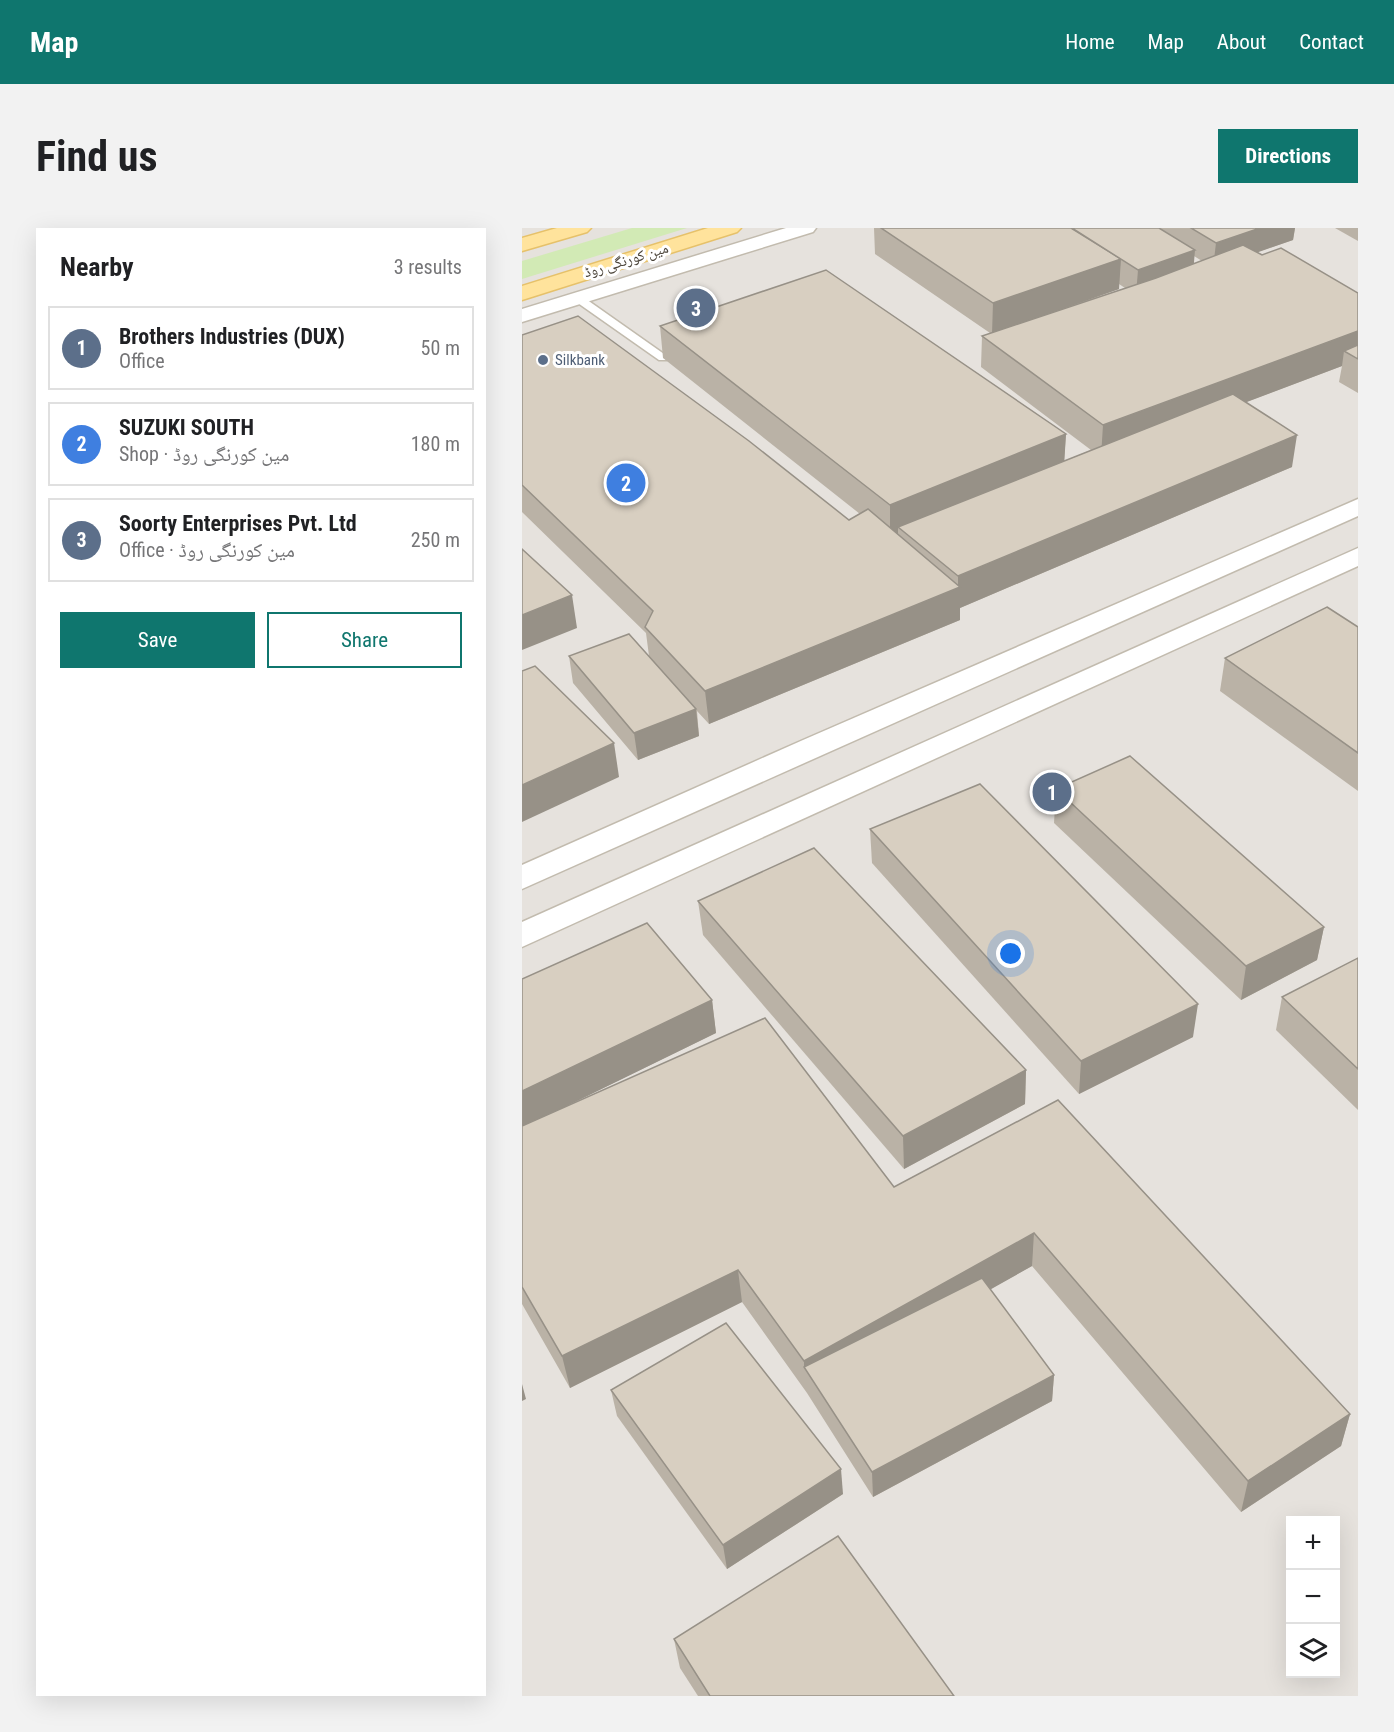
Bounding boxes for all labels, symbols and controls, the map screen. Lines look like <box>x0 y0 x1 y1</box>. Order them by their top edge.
text: Map <box>30 26 78 59</box>
text: Home <box>1065 30 1115 54</box>
text: Map <box>1148 30 1184 54</box>
text: About <box>1217 30 1266 54</box>
text: Contact <box>1299 30 1364 54</box>
button: Directions <box>1218 129 1358 183</box>
text: Find us <box>36 132 157 181</box>
street label: مین کورنگی روڈ <box>582 239 671 282</box>
text: Nearby <box>60 252 134 282</box>
text: 3 results <box>394 255 462 279</box>
pin: 3 <box>676 286 716 331</box>
text: Brothers Industries (DUX) <box>119 324 345 349</box>
text: 1 <box>76 336 87 360</box>
text: 50 m <box>421 336 460 360</box>
text: Office <box>119 349 165 373</box>
place label: Silkbank <box>555 351 605 369</box>
marker: Silkbank <box>536 353 550 367</box>
text: SUZUKI SOUTH <box>119 415 254 440</box>
text: 2 <box>76 432 87 456</box>
text: 180 m <box>411 432 460 456</box>
text: Shop · مین کورنگی روڈ <box>119 442 289 466</box>
pin: 2 <box>606 460 646 506</box>
text: Soorty Enterprises Pvt. Ltd <box>119 511 357 536</box>
text: 3 <box>76 528 87 552</box>
text: 250 m <box>411 528 460 552</box>
text: Office · مین کورنگی روڈ <box>119 538 295 562</box>
button: Save <box>60 612 255 668</box>
button: Share <box>267 612 462 668</box>
pin: 1 <box>1032 770 1072 814</box>
your location <box>996 939 1025 968</box>
map controls <box>1286 1516 1340 1678</box>
button: + <box>1286 1516 1340 1570</box>
button: − <box>1286 1570 1340 1624</box>
button: layers <box>1286 1624 1340 1678</box>

